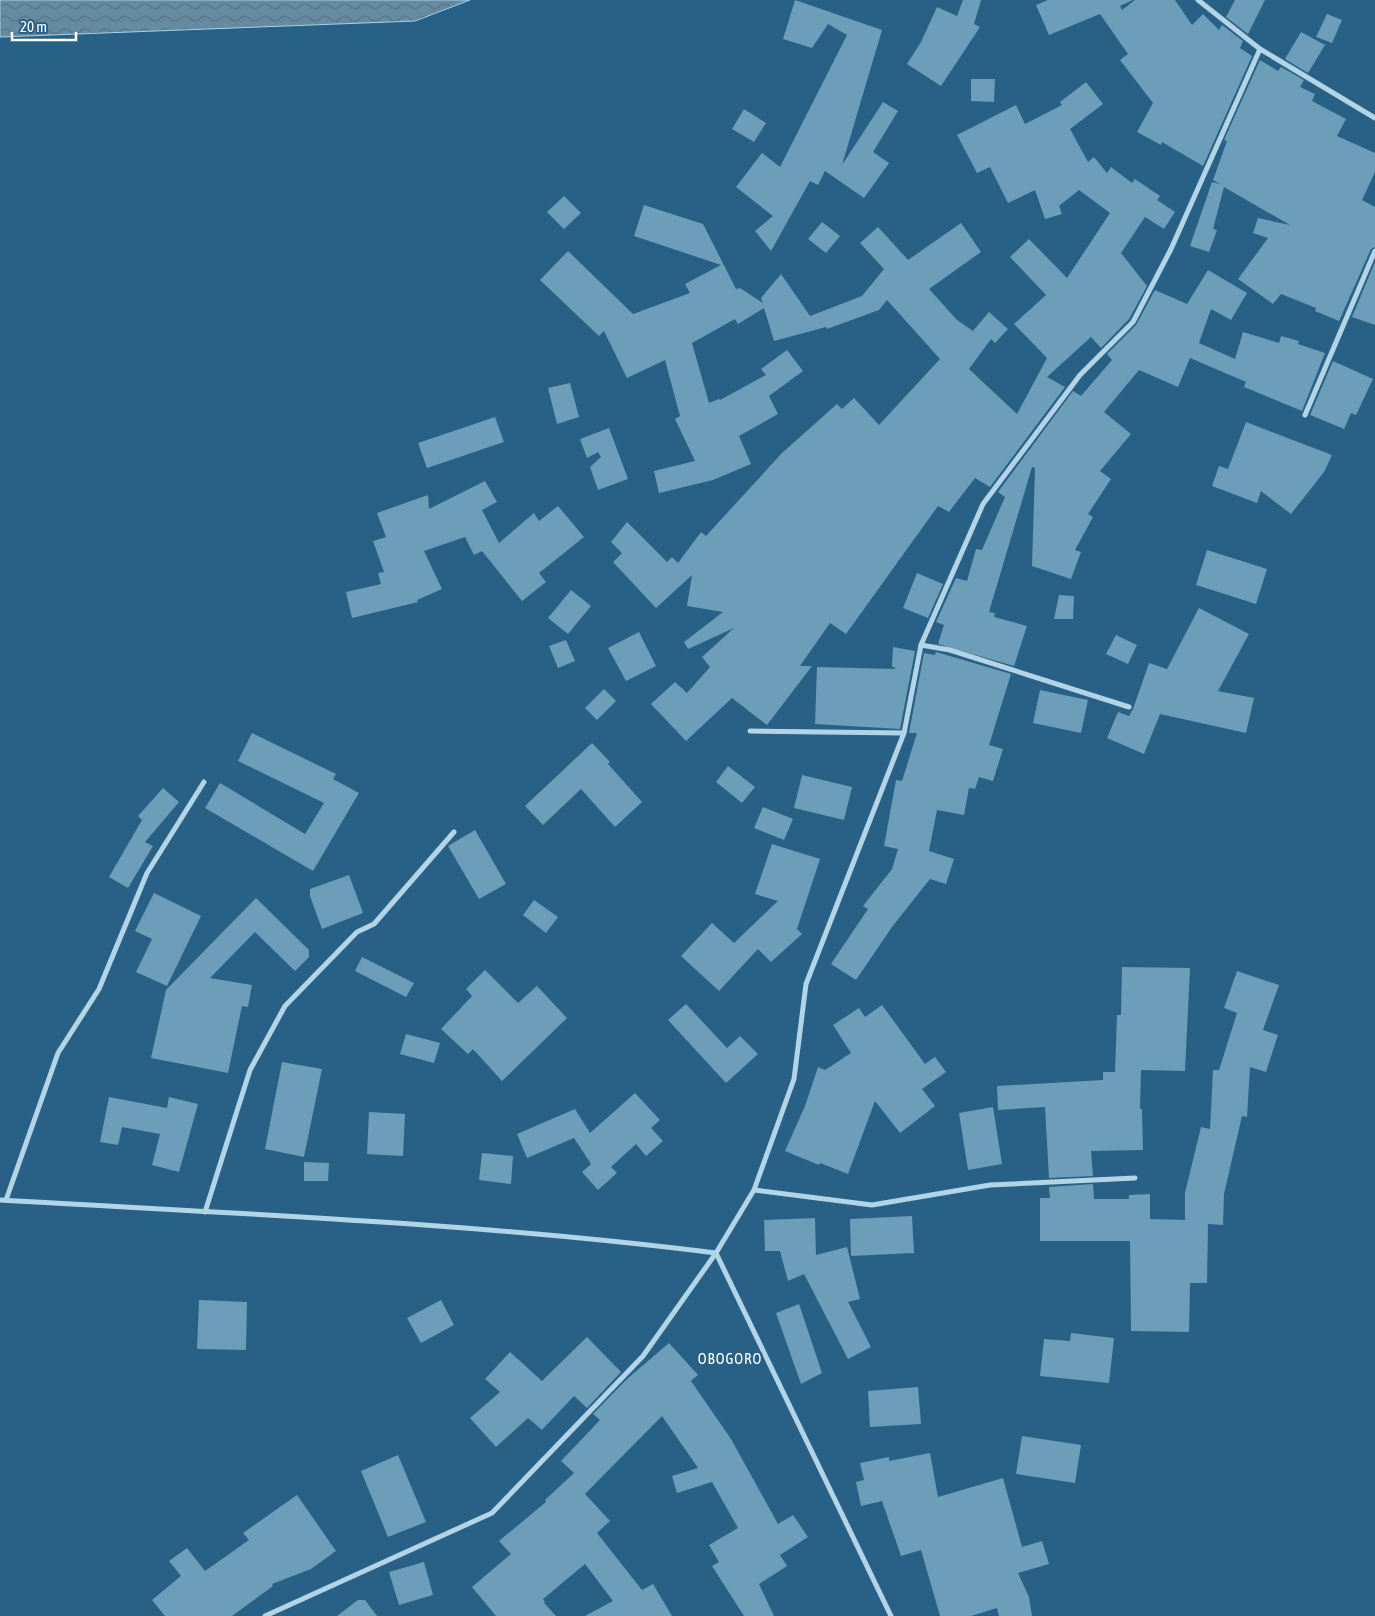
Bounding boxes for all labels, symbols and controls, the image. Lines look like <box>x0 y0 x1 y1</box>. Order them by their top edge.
scale bar <box>12 10 76 42</box>
text: 20 m <box>20 18 47 35</box>
district label: OBOGORO <box>698 1350 762 1367</box>

